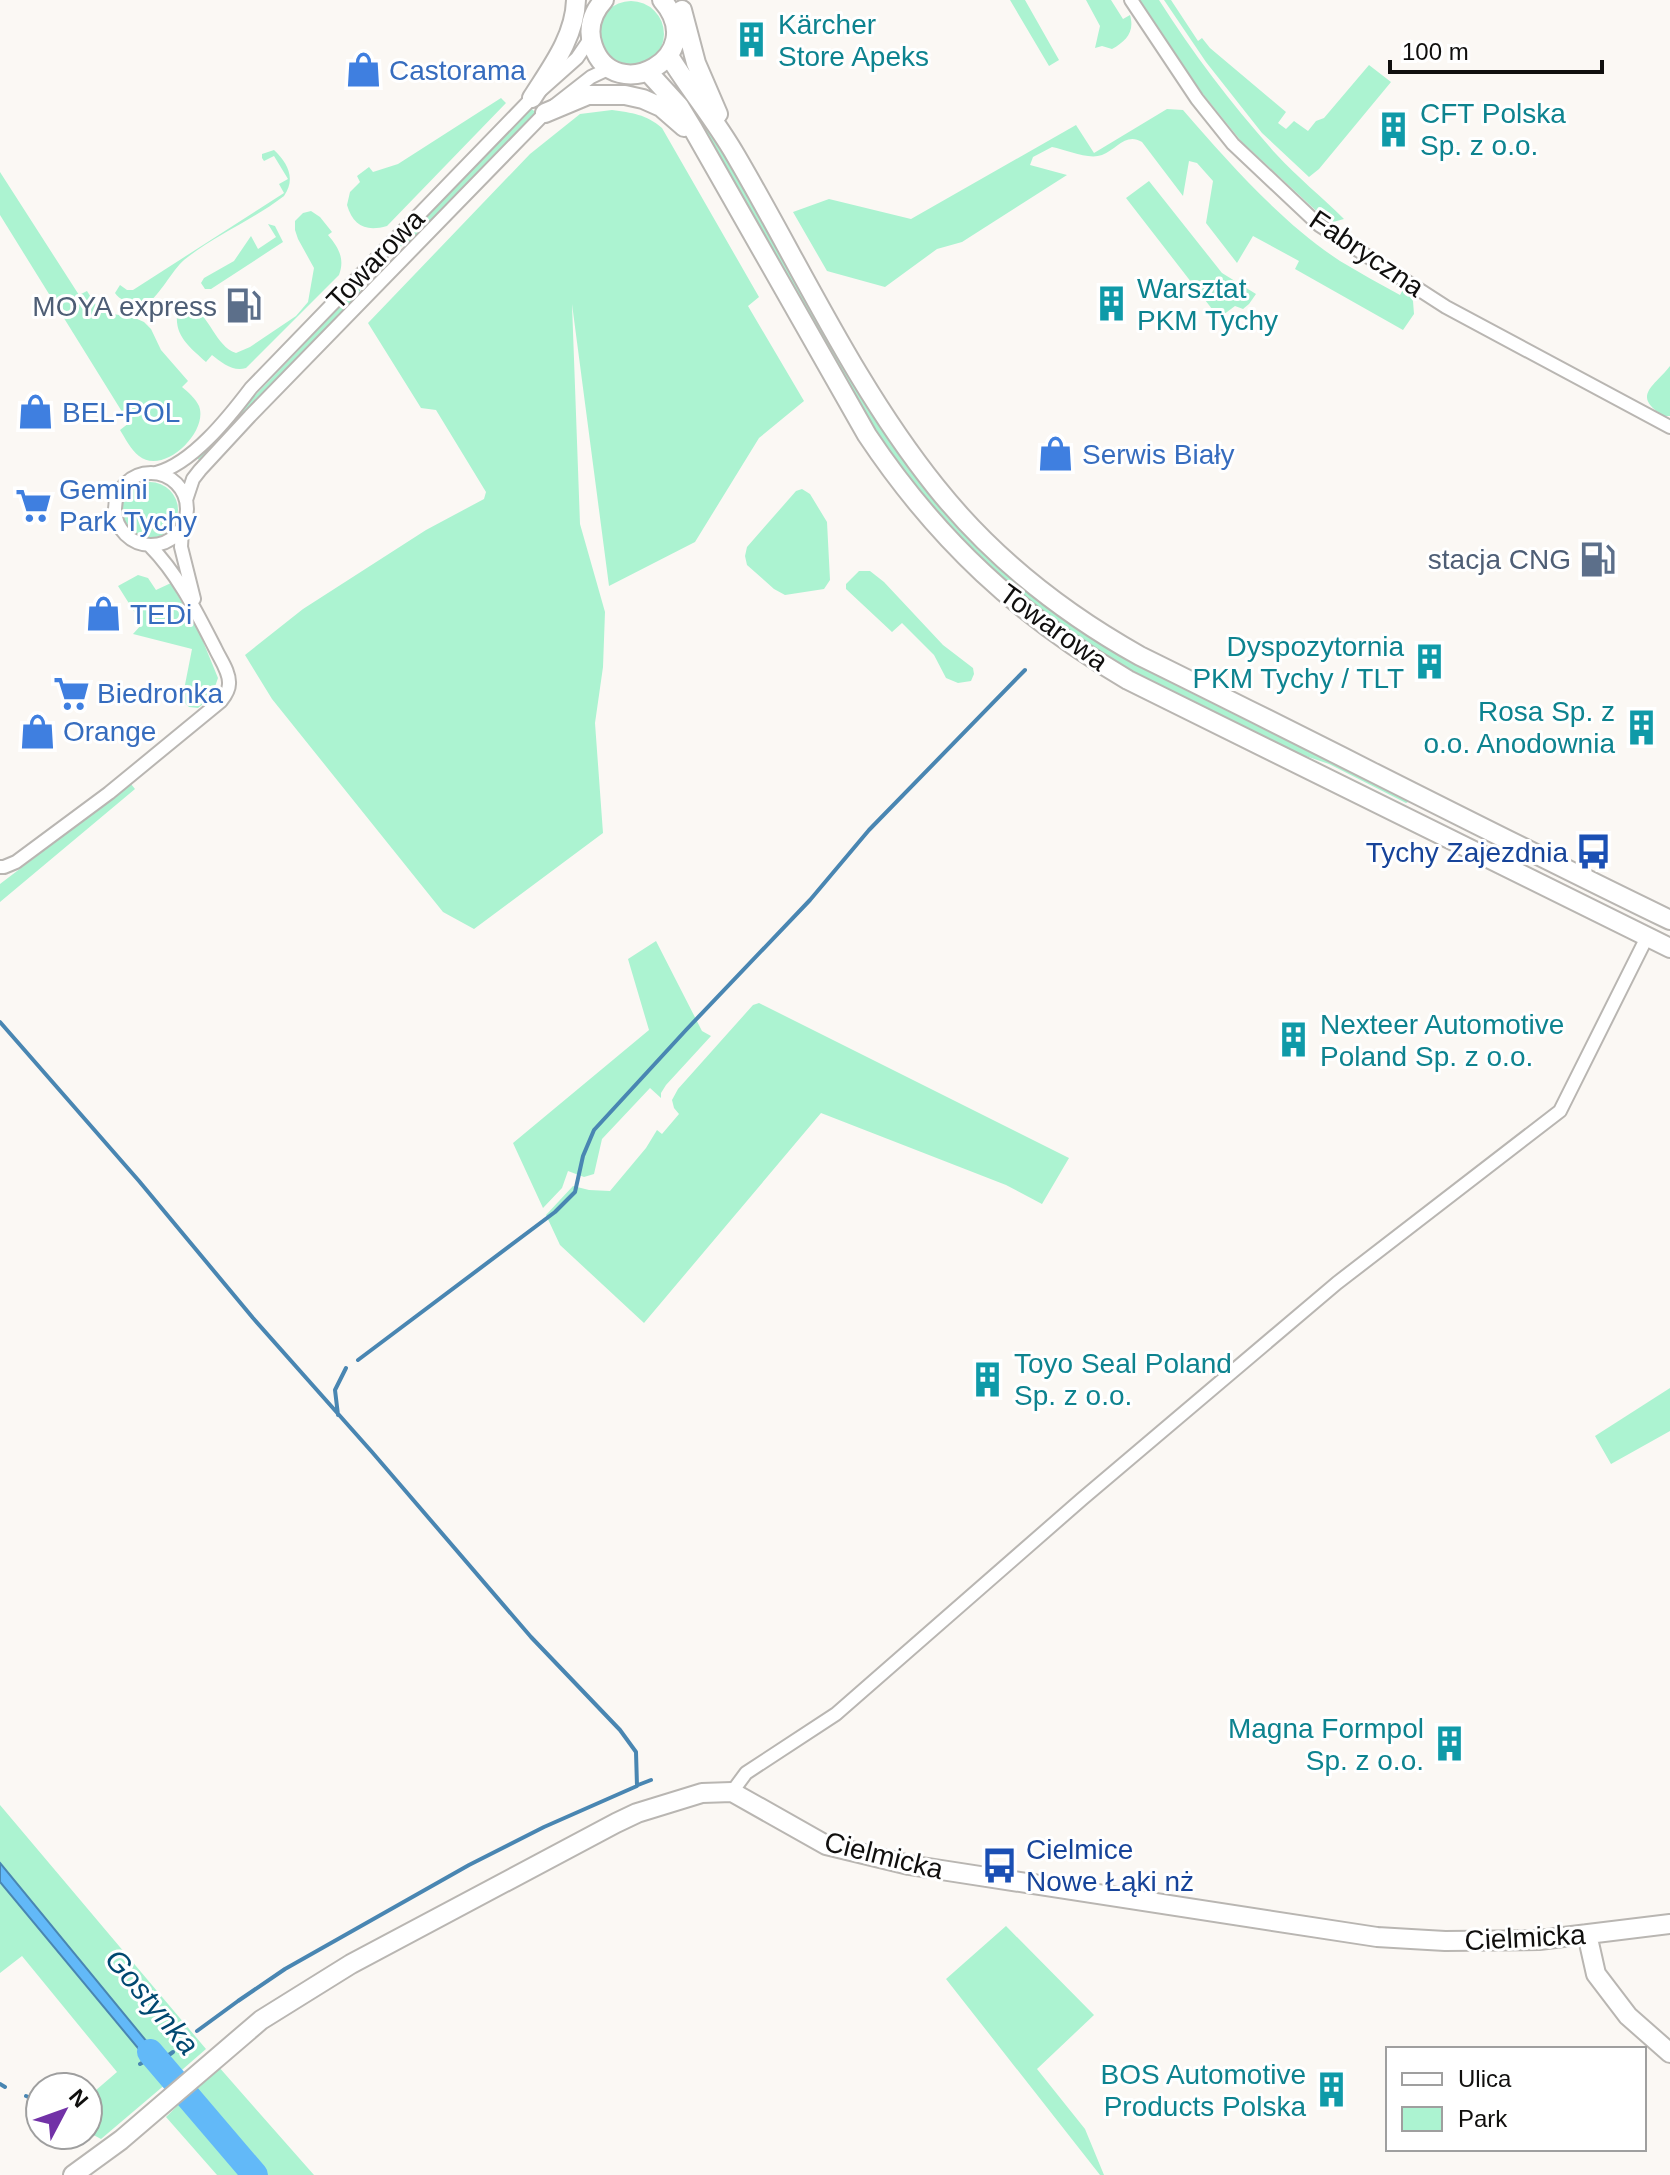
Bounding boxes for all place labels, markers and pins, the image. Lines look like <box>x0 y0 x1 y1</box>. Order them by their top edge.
place label: Kärcher Store Apeks <box>778 9 929 72</box>
building icon: Kärcher Store Apeks <box>733 21 771 59</box>
shop icon: Castorama <box>344 51 382 89</box>
place label: Castorama <box>389 55 526 86</box>
place label: CFT Polska Sp. z o.o. <box>1420 98 1566 161</box>
building icon: CFT Polska Sp. z o.o. <box>1375 110 1413 148</box>
place label: Warsztat PKM Tychy <box>1137 273 1278 336</box>
building icon: Warsztat PKM Tychy <box>1092 285 1130 323</box>
fuel station icon: MOYA express <box>224 287 262 325</box>
place label: MOYA express <box>32 291 217 322</box>
shop icon: BEL-POL <box>17 393 55 431</box>
place label: BEL-POL <box>62 397 180 428</box>
shop icon: Serwis Biały <box>1037 435 1075 473</box>
place label: Serwis Biały <box>1082 439 1234 470</box>
place label: Gemini Park Tychy <box>59 474 197 537</box>
supermarket icon: Gemini Park Tychy <box>14 486 52 524</box>
fuel station icon: stacja CNG <box>1578 540 1616 578</box>
place label: stacja CNG <box>1428 544 1571 575</box>
shop icon: TEDi <box>85 595 123 633</box>
place label: TEDi <box>130 599 192 630</box>
place label: Dyspozytornia PKM Tychy / TLT <box>1192 631 1404 694</box>
building icon: Dyspozytornia PKM Tychy / TLT <box>1411 643 1449 681</box>
supermarket icon: Biedronka <box>52 674 90 712</box>
place label: Biedronka <box>97 678 224 709</box>
place label: Rosa Sp. z o.o. Anodownia <box>1424 696 1615 759</box>
building icon: Rosa Sp. z o.o. Anodownia <box>1622 708 1660 746</box>
shop icon: Orange <box>18 712 56 750</box>
place label: Orange <box>63 716 156 747</box>
bus stop icon: Tychy Zajezdnia <box>1575 833 1613 871</box>
place label: Tychy Zajezdnia <box>1366 837 1568 868</box>
place label: Nexteer Automotive Poland Sp. z o.o. <box>1320 1009 1564 1072</box>
building icon: Nexteer Automotive Poland Sp. z o.o. <box>1275 1021 1313 1059</box>
place label: Toyo Seal Poland Sp. z o.o. <box>1014 1348 1232 1411</box>
building icon: Toyo Seal Poland Sp. z o.o. <box>969 1360 1007 1398</box>
place label: Magna Formpol Sp. z o.o. <box>1228 1713 1424 1776</box>
building icon: Magna Formpol Sp. z o.o. <box>1431 1725 1469 1763</box>
place label: Cielmice Nowe Łąki nż <box>1026 1834 1194 1897</box>
bus stop icon: Cielmice Nowe Łąki nż <box>981 1846 1019 1884</box>
place label: BOS Automotive Products Polska <box>1101 2059 1306 2122</box>
building icon: BOS Automotive Products Polska <box>1313 2071 1351 2109</box>

